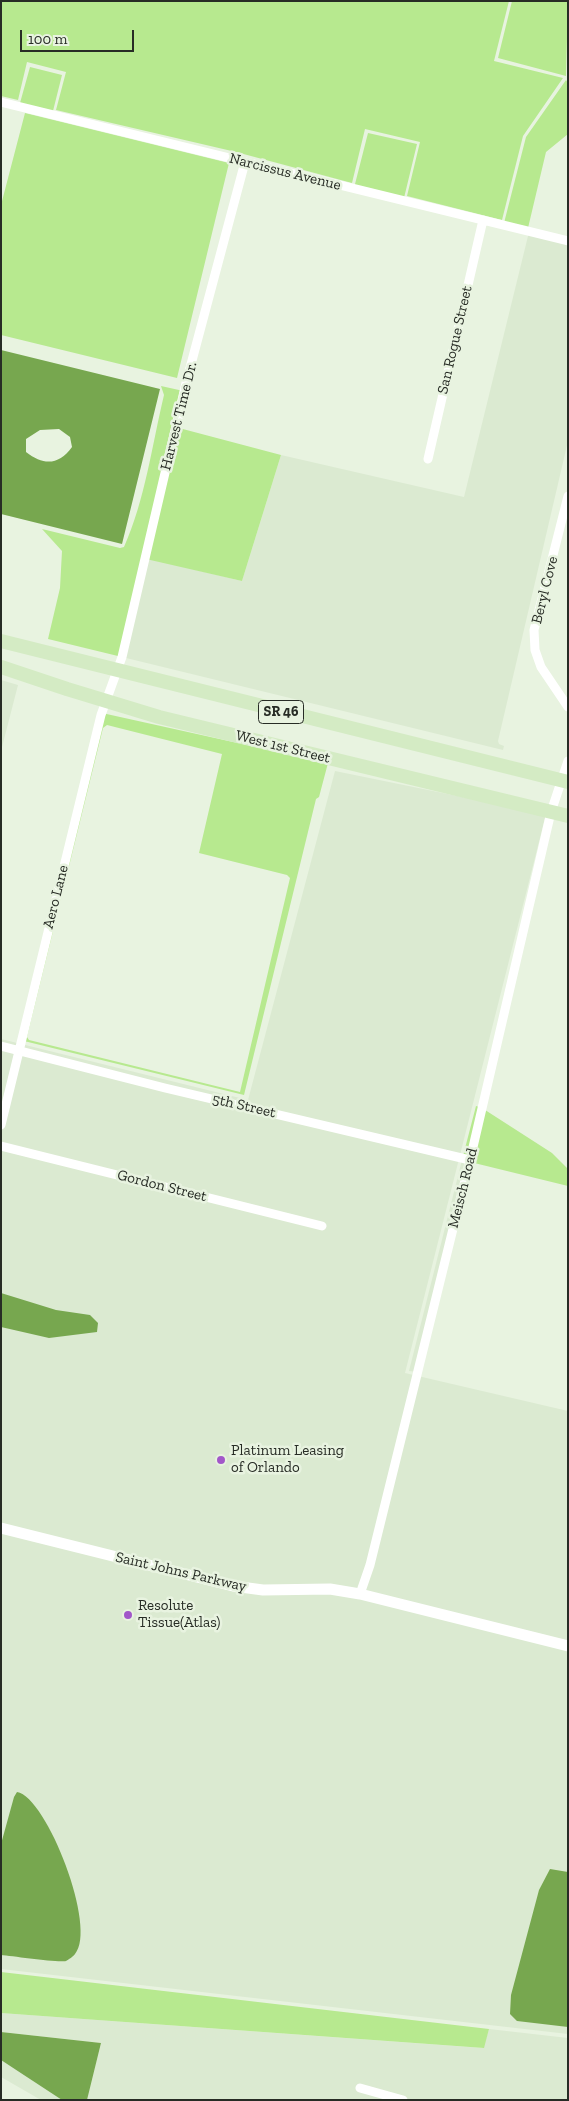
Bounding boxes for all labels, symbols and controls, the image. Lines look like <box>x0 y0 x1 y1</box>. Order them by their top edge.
scale bar <box>22 20 136 52</box>
text: 100 m <box>28 30 67 48</box>
street label: Narcissus Avenue <box>227 149 343 195</box>
street label: San Rogue Street <box>434 284 476 396</box>
street label: Harvest Time Dr. <box>157 360 201 472</box>
street label: Beryl Cove <box>528 554 562 626</box>
road number: SR 46 <box>258 700 304 724</box>
street label: West 1st Street <box>234 727 332 767</box>
street label: Aero Lane <box>39 863 73 931</box>
street label: 5th Street <box>211 1090 277 1122</box>
street label: Meisch Road <box>444 1146 482 1230</box>
street label: Gordon Street <box>115 1166 209 1206</box>
place label: Platinum Leasing of Orlando <box>231 1442 344 1477</box>
marker: Platinum Leasing of Orlando <box>215 1454 227 1466</box>
street label: Saint Johns Parkway <box>114 1548 248 1596</box>
place label: Resolute Tissue(Atlas) <box>138 1597 220 1632</box>
marker: Resolute Tissue(Atlas) <box>122 1609 134 1621</box>

